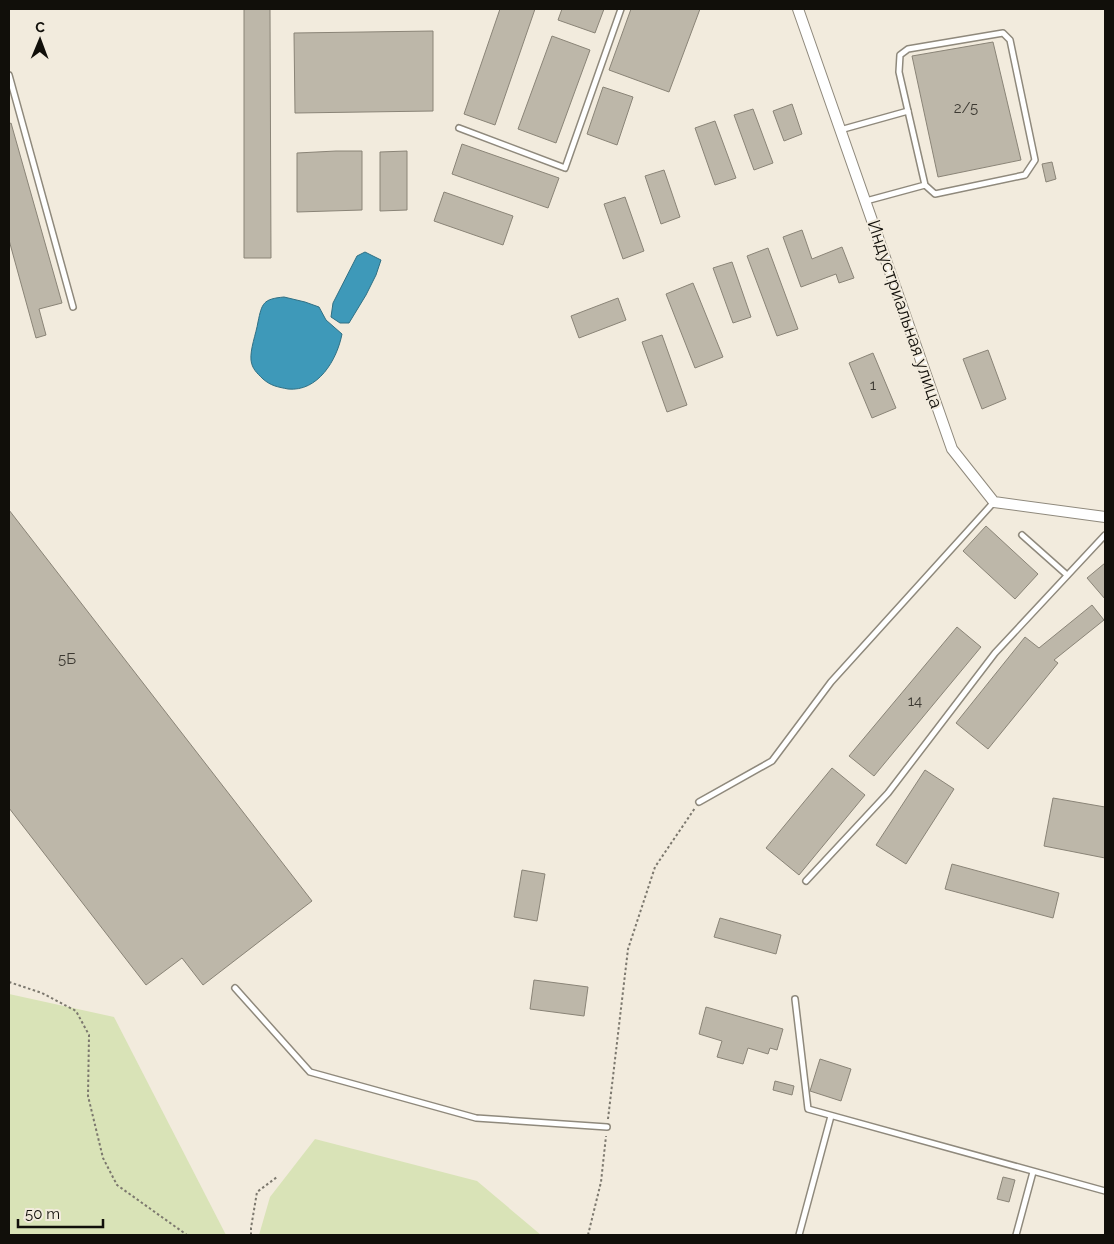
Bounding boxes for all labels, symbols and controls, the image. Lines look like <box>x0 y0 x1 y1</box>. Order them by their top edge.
north arrow <box>15 15 65 65</box>
text: С <box>35 19 46 35</box>
house number: 2/5 <box>954 99 978 117</box>
street label: Индустриальная улица <box>863 217 948 411</box>
house number: 1 <box>870 376 877 394</box>
house number: 5Б <box>58 650 76 668</box>
house number: 14 <box>908 692 922 710</box>
scale bar <box>18 1196 102 1228</box>
text: 50 m <box>25 1205 60 1223</box>

